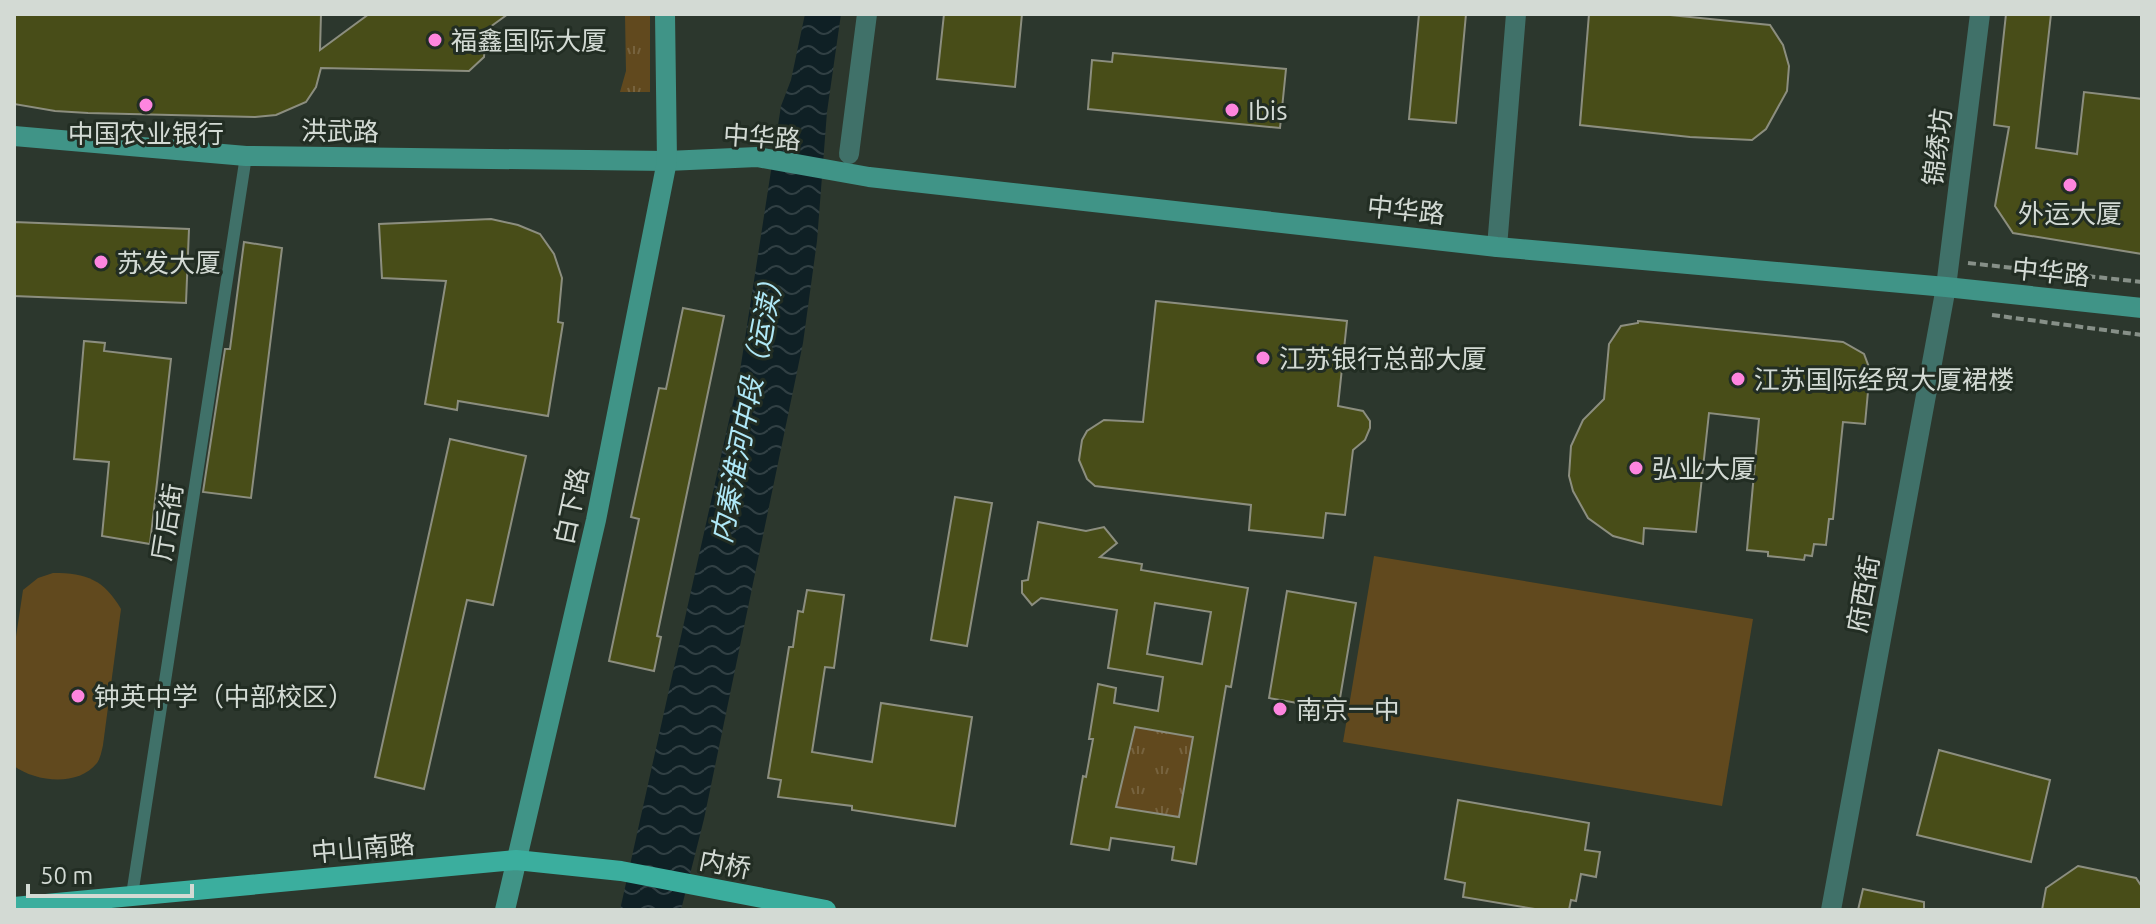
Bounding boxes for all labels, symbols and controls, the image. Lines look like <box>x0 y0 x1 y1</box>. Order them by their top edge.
place label: 福鑫国际大厦 <box>451 26 607 55</box>
marker: 福鑫国际大厦 <box>426 31 444 49</box>
marker: 中国农业银行 <box>137 96 155 114</box>
place label: Ibis <box>1248 96 1287 125</box>
marker: Ibis <box>1223 101 1241 119</box>
street label: 锦绣坊 <box>1918 107 1956 187</box>
street label: 洪武路 <box>301 116 379 146</box>
place label: 中国农业银行 <box>68 119 224 148</box>
street label: 中华路 <box>722 120 802 154</box>
marker: 外运大厦 <box>2061 176 2079 194</box>
street label: 中华路 <box>1366 192 1446 228</box>
place label: 外运大厦 <box>2018 199 2122 228</box>
place label: 苏发大厦 <box>117 248 221 277</box>
marker: 苏发大厦 <box>92 253 110 271</box>
street label: 中华路 <box>2011 254 2091 290</box>
water label: 内秦淮河中段（运渎） <box>705 265 789 545</box>
place label: 江苏银行总部大厦 <box>1279 344 1487 373</box>
marker: 江苏银行总部大厦 <box>1254 349 1272 367</box>
place label: 江苏国际经贸大厦裙楼 <box>1754 365 2014 394</box>
marker: 江苏国际经贸大厦裙楼 <box>1729 370 1747 388</box>
place label: 弘业大厦 <box>1652 454 1756 483</box>
marker: 弘业大厦 <box>1627 459 1645 477</box>
street label: 白下路 <box>549 465 593 547</box>
street label: 厅后街 <box>147 481 187 563</box>
street label: 府西街 <box>1842 553 1884 635</box>
place label: 钟英中学（中部校区） <box>94 682 354 711</box>
marker: 钟英中学（中部校区） <box>69 687 87 705</box>
place label: 南京一中 <box>1296 695 1400 724</box>
marker: 南京一中 <box>1271 700 1289 718</box>
street label: 中山南路 <box>310 829 416 867</box>
street label: 内桥 <box>697 845 753 883</box>
scale bar <box>28 848 192 898</box>
text: 50 m <box>40 862 93 889</box>

